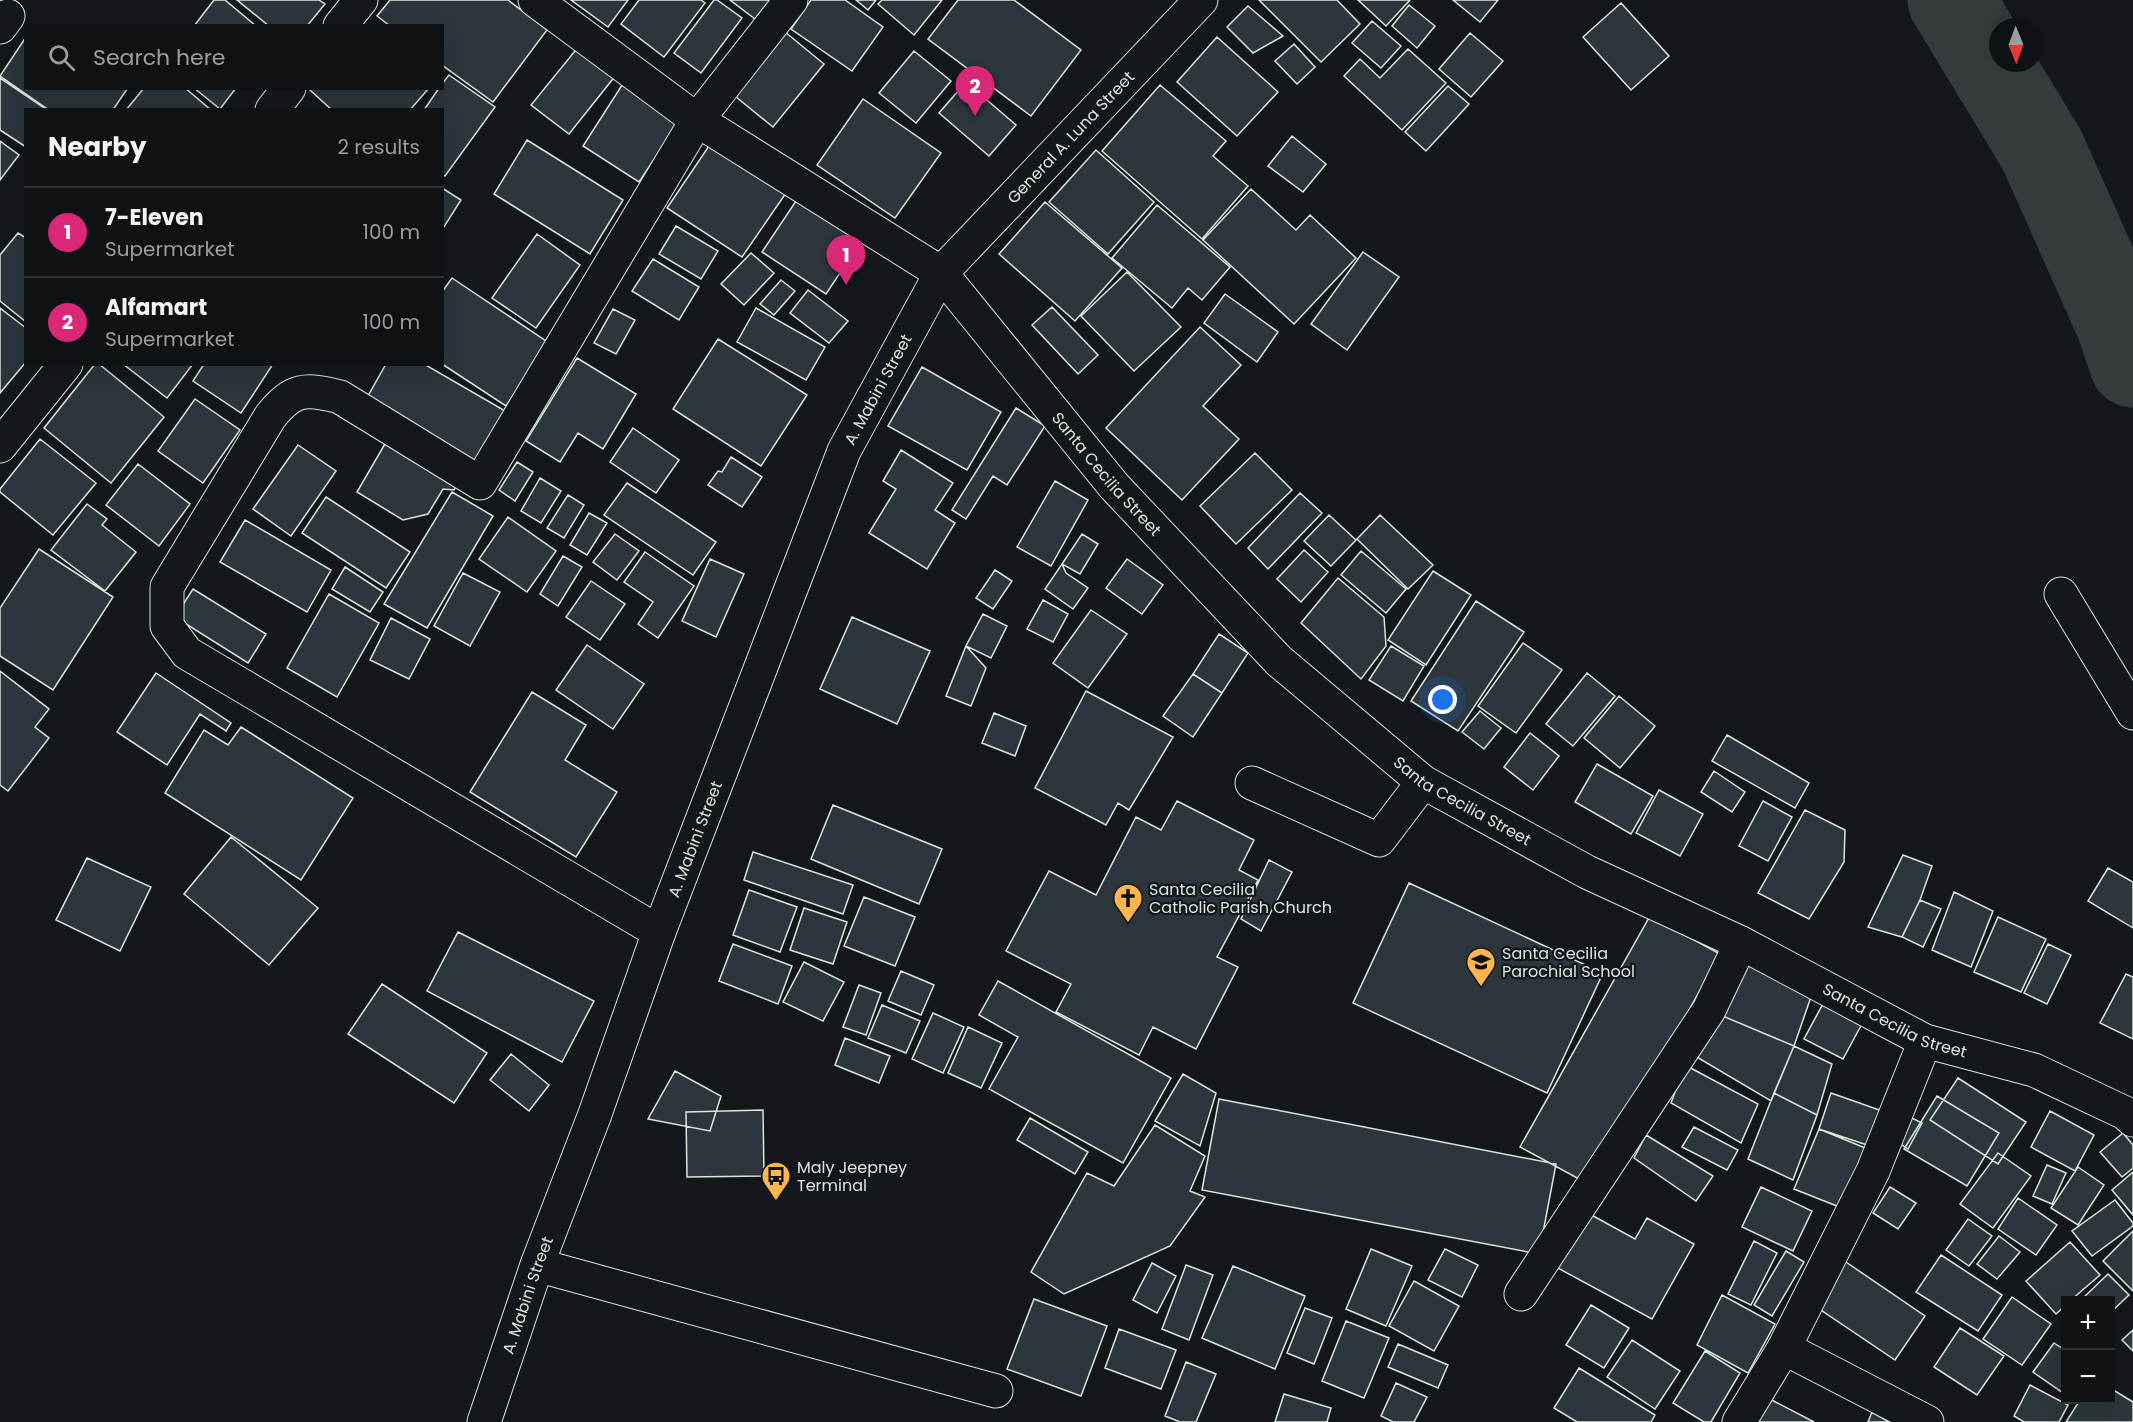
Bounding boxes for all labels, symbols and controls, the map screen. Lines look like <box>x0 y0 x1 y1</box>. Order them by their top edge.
north arrow <box>1989 18 2043 72</box>
search box <box>24 24 444 90</box>
icon: search <box>45 41 78 74</box>
text: Search here <box>93 42 226 73</box>
pin: 2 <box>956 66 994 116</box>
street label: General A. Luna Street <box>1002 66 1140 209</box>
text: Nearby <box>48 129 146 165</box>
text: 2 results <box>337 133 420 161</box>
text: 7-Eleven <box>105 202 204 233</box>
text: 1 <box>64 218 71 246</box>
text: 100 m <box>363 218 420 246</box>
text: Supermarket <box>105 235 234 263</box>
pin: 1 <box>826 236 866 285</box>
text: Alfamart <box>105 292 207 323</box>
text: 2 <box>62 308 73 336</box>
text: 100 m <box>363 308 420 336</box>
text: Supermarket <box>105 325 234 353</box>
street label: A. Mabini Street <box>838 330 918 449</box>
street label: Santa Cecilia Street <box>1046 407 1166 541</box>
your location <box>1428 685 1457 714</box>
street label: Santa Cecilia Street <box>1388 751 1535 851</box>
street label: A. Mabini Street <box>662 777 728 901</box>
place label: Santa Cecilia Catholic Parish Church <box>1149 878 1332 919</box>
church icon: Santa Cecilia Catholic Parish Church <box>1112 882 1144 924</box>
place label: Santa Cecilia Parochial School <box>1502 942 1635 983</box>
school or university icon: Santa Cecilia Parochial School <box>1465 946 1497 988</box>
street label: Santa Cecilia Street <box>1818 978 1969 1064</box>
place label: Maly Jeepney Terminal <box>797 1156 907 1197</box>
bus stop icon: Maly Jeepney Terminal <box>760 1160 792 1202</box>
street label: A. Mabini Street <box>497 1233 559 1357</box>
map controls <box>2061 1296 2115 1404</box>
button: + <box>2061 1296 2115 1350</box>
button: − <box>2061 1350 2115 1404</box>

